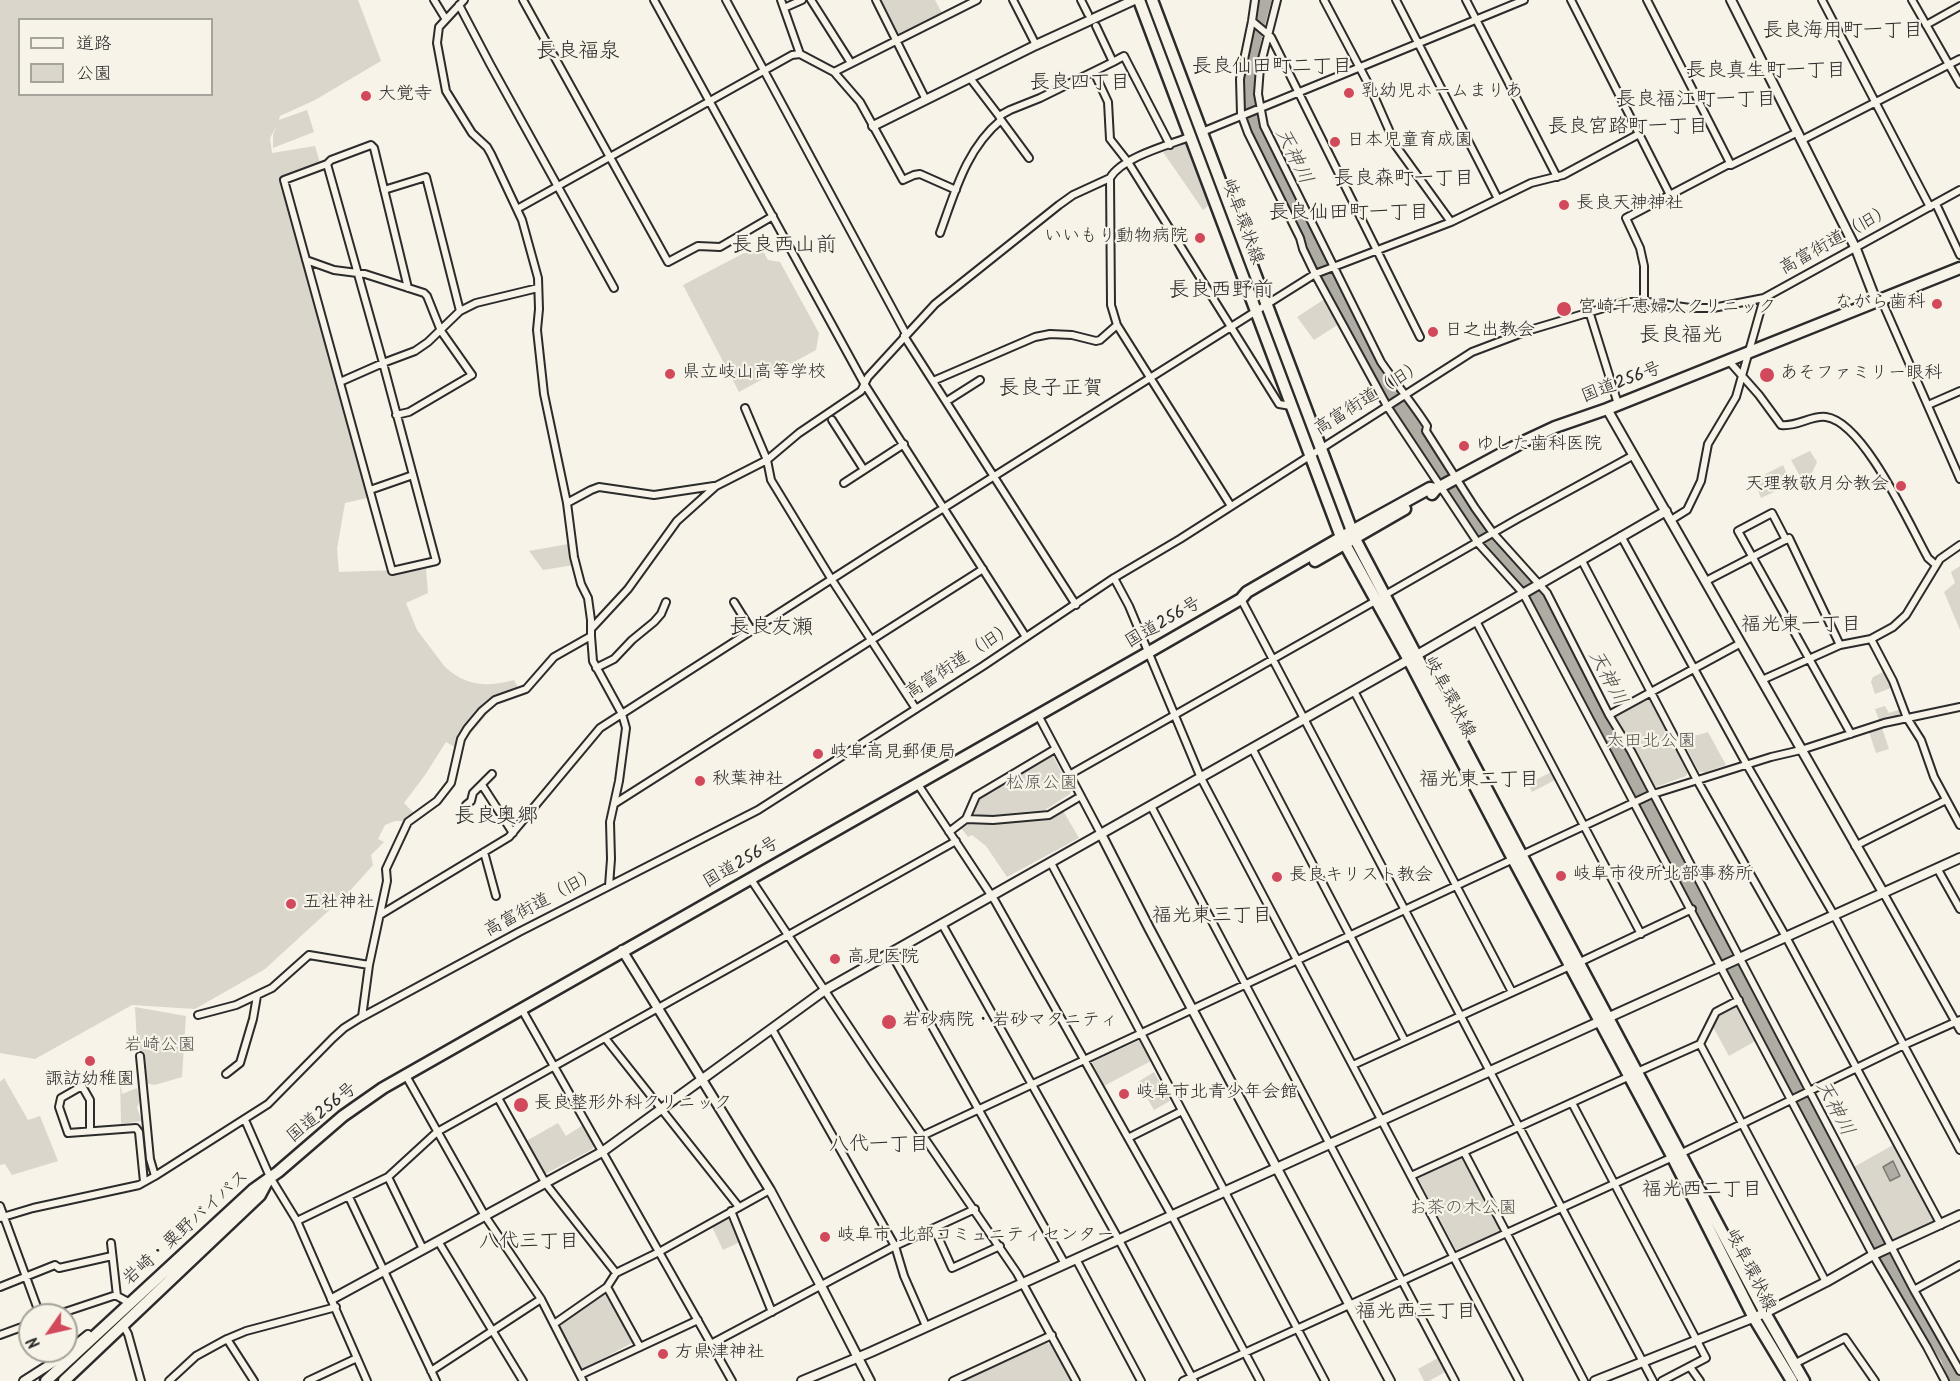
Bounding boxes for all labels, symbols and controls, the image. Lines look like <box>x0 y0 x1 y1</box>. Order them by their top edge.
legend <box>18 18 213 96</box>
district label: 長良海用町一丁目 <box>1763 21 1923 45</box>
text: 道路 <box>76 30 112 59</box>
district label: 長良福泉 <box>536 40 620 66</box>
district label: 長良仙田町二丁目 <box>1192 57 1352 81</box>
text: 公園 <box>76 60 112 89</box>
district label: 長良真生町一丁目 <box>1686 61 1846 85</box>
district label: 長良四丁目 <box>1030 73 1130 97</box>
place label: 乳幼児ホームまりあ <box>1361 82 1523 104</box>
place label: 大覚寺 <box>378 85 432 107</box>
marker: 乳幼児ホームまりあ <box>1342 86 1356 100</box>
marker: 大覚寺 <box>359 89 373 103</box>
district label: 長良福江町一丁目 <box>1616 90 1776 114</box>
district label: 長良宮路町一丁目 <box>1548 117 1708 141</box>
water label: 天神川 <box>1268 125 1316 189</box>
place label: 日本児童育成園 <box>1347 131 1473 153</box>
marker: 日本児童育成園 <box>1328 135 1342 149</box>
district label: 長良森町一丁目 <box>1334 169 1474 193</box>
street label: 岐阜環状線 <box>1215 176 1267 268</box>
place label: 長良天神神社 <box>1576 194 1684 216</box>
marker: 長良天神神社 <box>1557 198 1571 212</box>
street label: 高富街道（旧） <box>1777 201 1897 281</box>
district label: 長良仙田町一丁目 <box>1269 203 1429 227</box>
place label: いいもり動物病院 <box>1044 227 1188 249</box>
marker: いいもり動物病院 <box>1193 231 1207 245</box>
district label: 長良西山前 <box>732 234 836 260</box>
district label: 長良西野前 <box>1169 279 1273 305</box>
place label: ながら歯科 <box>1835 293 1925 315</box>
marker: ながら歯科 <box>1930 297 1944 311</box>
place label: 宮崎千恵婦人クリニック <box>1578 298 1776 320</box>
marker: 宮崎千恵婦人クリニック <box>1555 300 1573 318</box>
place label: 日之出教会 <box>1445 321 1535 343</box>
district label: 長良福光 <box>1639 324 1723 350</box>
marker: 日之出教会 <box>1426 325 1440 339</box>
street label: 高富街道（旧） <box>1311 356 1429 442</box>
street label: 国道256号 <box>1579 359 1665 409</box>
place label: 県立岐山高等学校 <box>682 363 826 385</box>
place label: あそファミリー眼科 <box>1780 364 1942 386</box>
marker: あそファミリー眼科 <box>1758 366 1776 384</box>
marker: 県立岐山高等学校 <box>663 367 677 381</box>
district label: 長良子正賀 <box>999 377 1103 403</box>
place label: ゆした歯科医院 <box>1476 435 1602 457</box>
marker: ゆした歯科医院 <box>1457 439 1471 453</box>
place label: 天理教敬月分教会 <box>1745 475 1889 497</box>
marker: 天理教敬月分教会 <box>1894 479 1908 493</box>
street label: 国道256号 <box>1122 594 1206 654</box>
district label: 福光東一丁目 <box>1741 615 1861 639</box>
district label: 長良友瀬 <box>729 616 813 642</box>
street label: 高富街道（旧） <box>902 619 1020 705</box>
water label: 天神川 <box>1581 647 1631 711</box>
street label: 岐阜環状線 <box>1417 653 1479 743</box>
park label: 太田北公園 <box>1606 732 1696 754</box>
place label: 岐阜高見郵便局 <box>830 743 956 765</box>
marker: 岐阜高見郵便局 <box>811 747 825 761</box>
place label: 秋葉神社 <box>712 770 784 792</box>
district label: 福光東二丁目 <box>1419 770 1539 794</box>
marker: 秋葉神社 <box>693 774 707 788</box>
park label: 松原公園 <box>1006 774 1078 796</box>
district label: 長良奥郷 <box>454 805 538 831</box>
street label: 国道256号 <box>700 834 784 894</box>
street label: 高富街道（旧） <box>481 865 603 943</box>
place label: 岐阜市役所北部事務所 <box>1573 865 1753 887</box>
place label: 長良キリスト教会 <box>1289 866 1433 888</box>
marker: 岐阜市役所北部事務所 <box>1554 869 1568 883</box>
marker: 長良キリスト教会 <box>1270 870 1284 884</box>
place label: 五社神社 <box>303 893 375 915</box>
marker: 五社神社 <box>284 897 298 911</box>
district label: 福光東三丁目 <box>1152 906 1272 930</box>
place label: 高見医院 <box>847 948 919 970</box>
marker: 高見医院 <box>828 952 842 966</box>
place label: 岩砂病院・岩砂マタニティ <box>902 1011 1118 1033</box>
marker: 岩砂病院・岩砂マタニティ <box>880 1013 898 1031</box>
park label: 岩崎公園 <box>124 1036 196 1058</box>
marker: 諏訪幼稚園 <box>83 1054 97 1068</box>
place label: 諏訪幼稚園 <box>45 1070 135 1092</box>
water label: 天神川 <box>1808 1077 1858 1141</box>
street label: 国道256号 <box>284 1079 362 1149</box>
place label: 岐阜市北青少年会館 <box>1136 1083 1298 1105</box>
marker: 岐阜市北青少年会館 <box>1117 1087 1131 1101</box>
place label: 長良整形外科クリニック <box>534 1094 732 1116</box>
marker: 長良整形外科クリニック <box>512 1096 530 1114</box>
district label: 八代一丁目 <box>829 1135 929 1159</box>
street label: 岩崎・粟野バイパス <box>120 1167 254 1291</box>
district label: 福光西二丁目 <box>1642 1180 1762 1204</box>
park label: お茶の木公園 <box>1409 1199 1517 1221</box>
place label: 岐阜市 北部コミュニティセンター <box>837 1226 1114 1248</box>
street label: 岐阜環状線 <box>1719 1226 1779 1316</box>
marker: 岐阜市 北部コミュニティセンター <box>818 1230 832 1244</box>
district label: 八代三丁目 <box>479 1232 579 1256</box>
district label: 福光西三丁目 <box>1356 1302 1476 1326</box>
north arrow <box>18 1303 78 1363</box>
text: N <box>21 1331 48 1353</box>
place label: 方県津神社 <box>675 1343 765 1365</box>
marker: 方県津神社 <box>656 1347 670 1361</box>

